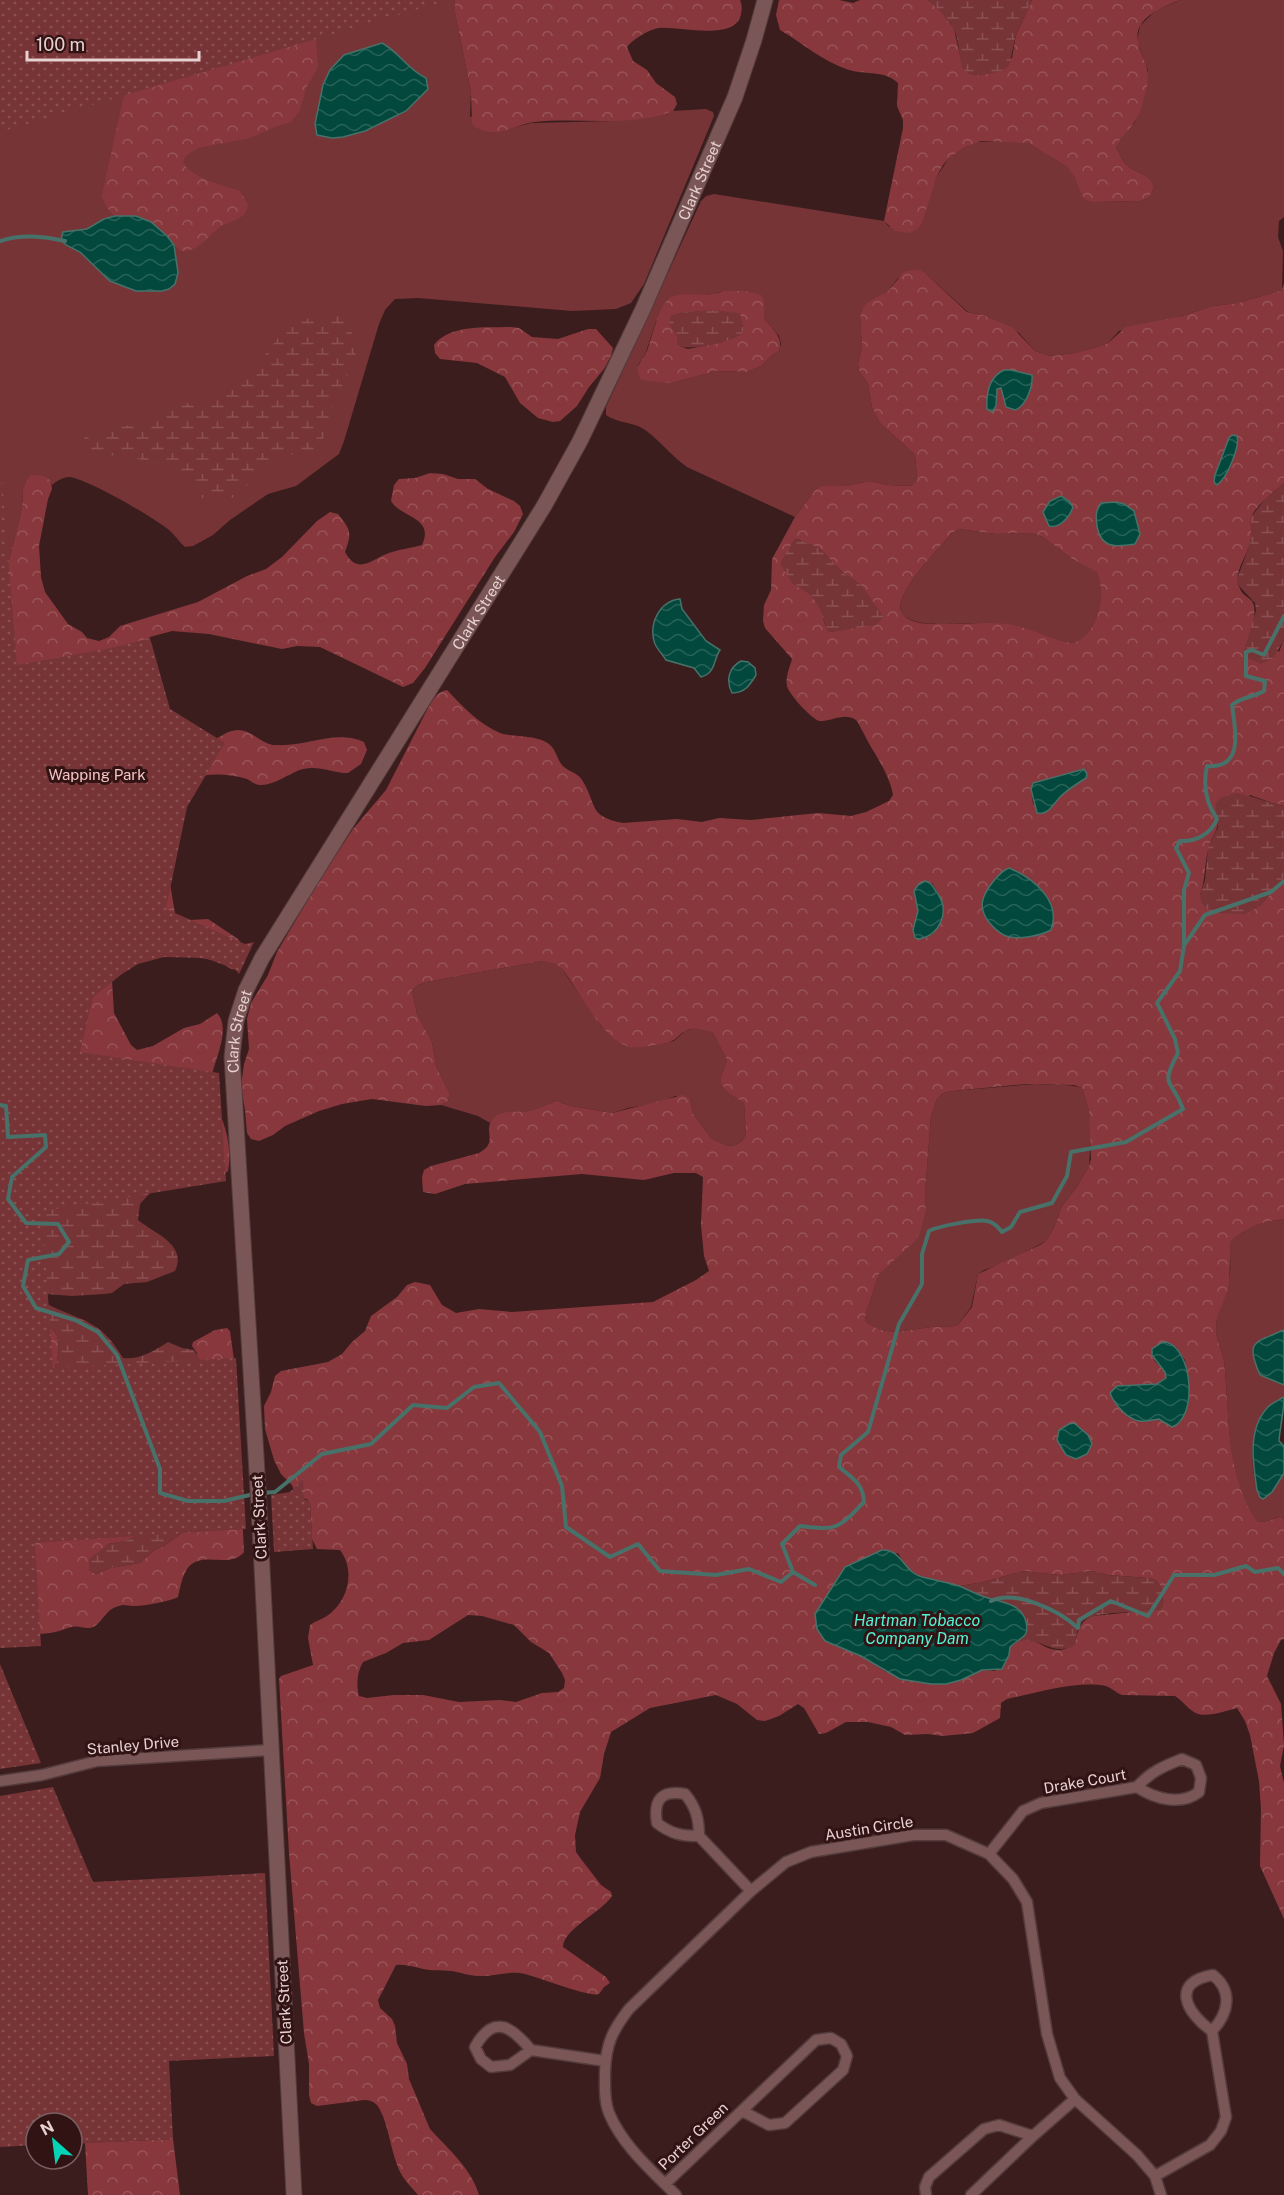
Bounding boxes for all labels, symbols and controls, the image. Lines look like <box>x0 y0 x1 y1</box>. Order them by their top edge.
scale bar <box>27 24 200 62</box>
text: 100 m <box>36 34 85 55</box>
street label: Clark Street <box>674 138 724 223</box>
street label: Clark Street <box>448 571 508 653</box>
park label: Wapping Park <box>48 766 146 783</box>
street label: Clark Street <box>223 987 254 1074</box>
street label: Clark Street <box>248 1474 270 1560</box>
water label: Hartman Tobacco Company Dam <box>854 1611 980 1648</box>
street label: Stanley Drive <box>86 1732 180 1758</box>
street label: Drake Court <box>1042 1765 1128 1797</box>
street label: Austin Circle <box>824 1813 914 1843</box>
street label: Clark Street <box>273 1959 295 2045</box>
street label: Porter Green <box>655 2099 731 2173</box>
north arrow <box>24 2111 84 2171</box>
text: N <box>37 2117 57 2140</box>

